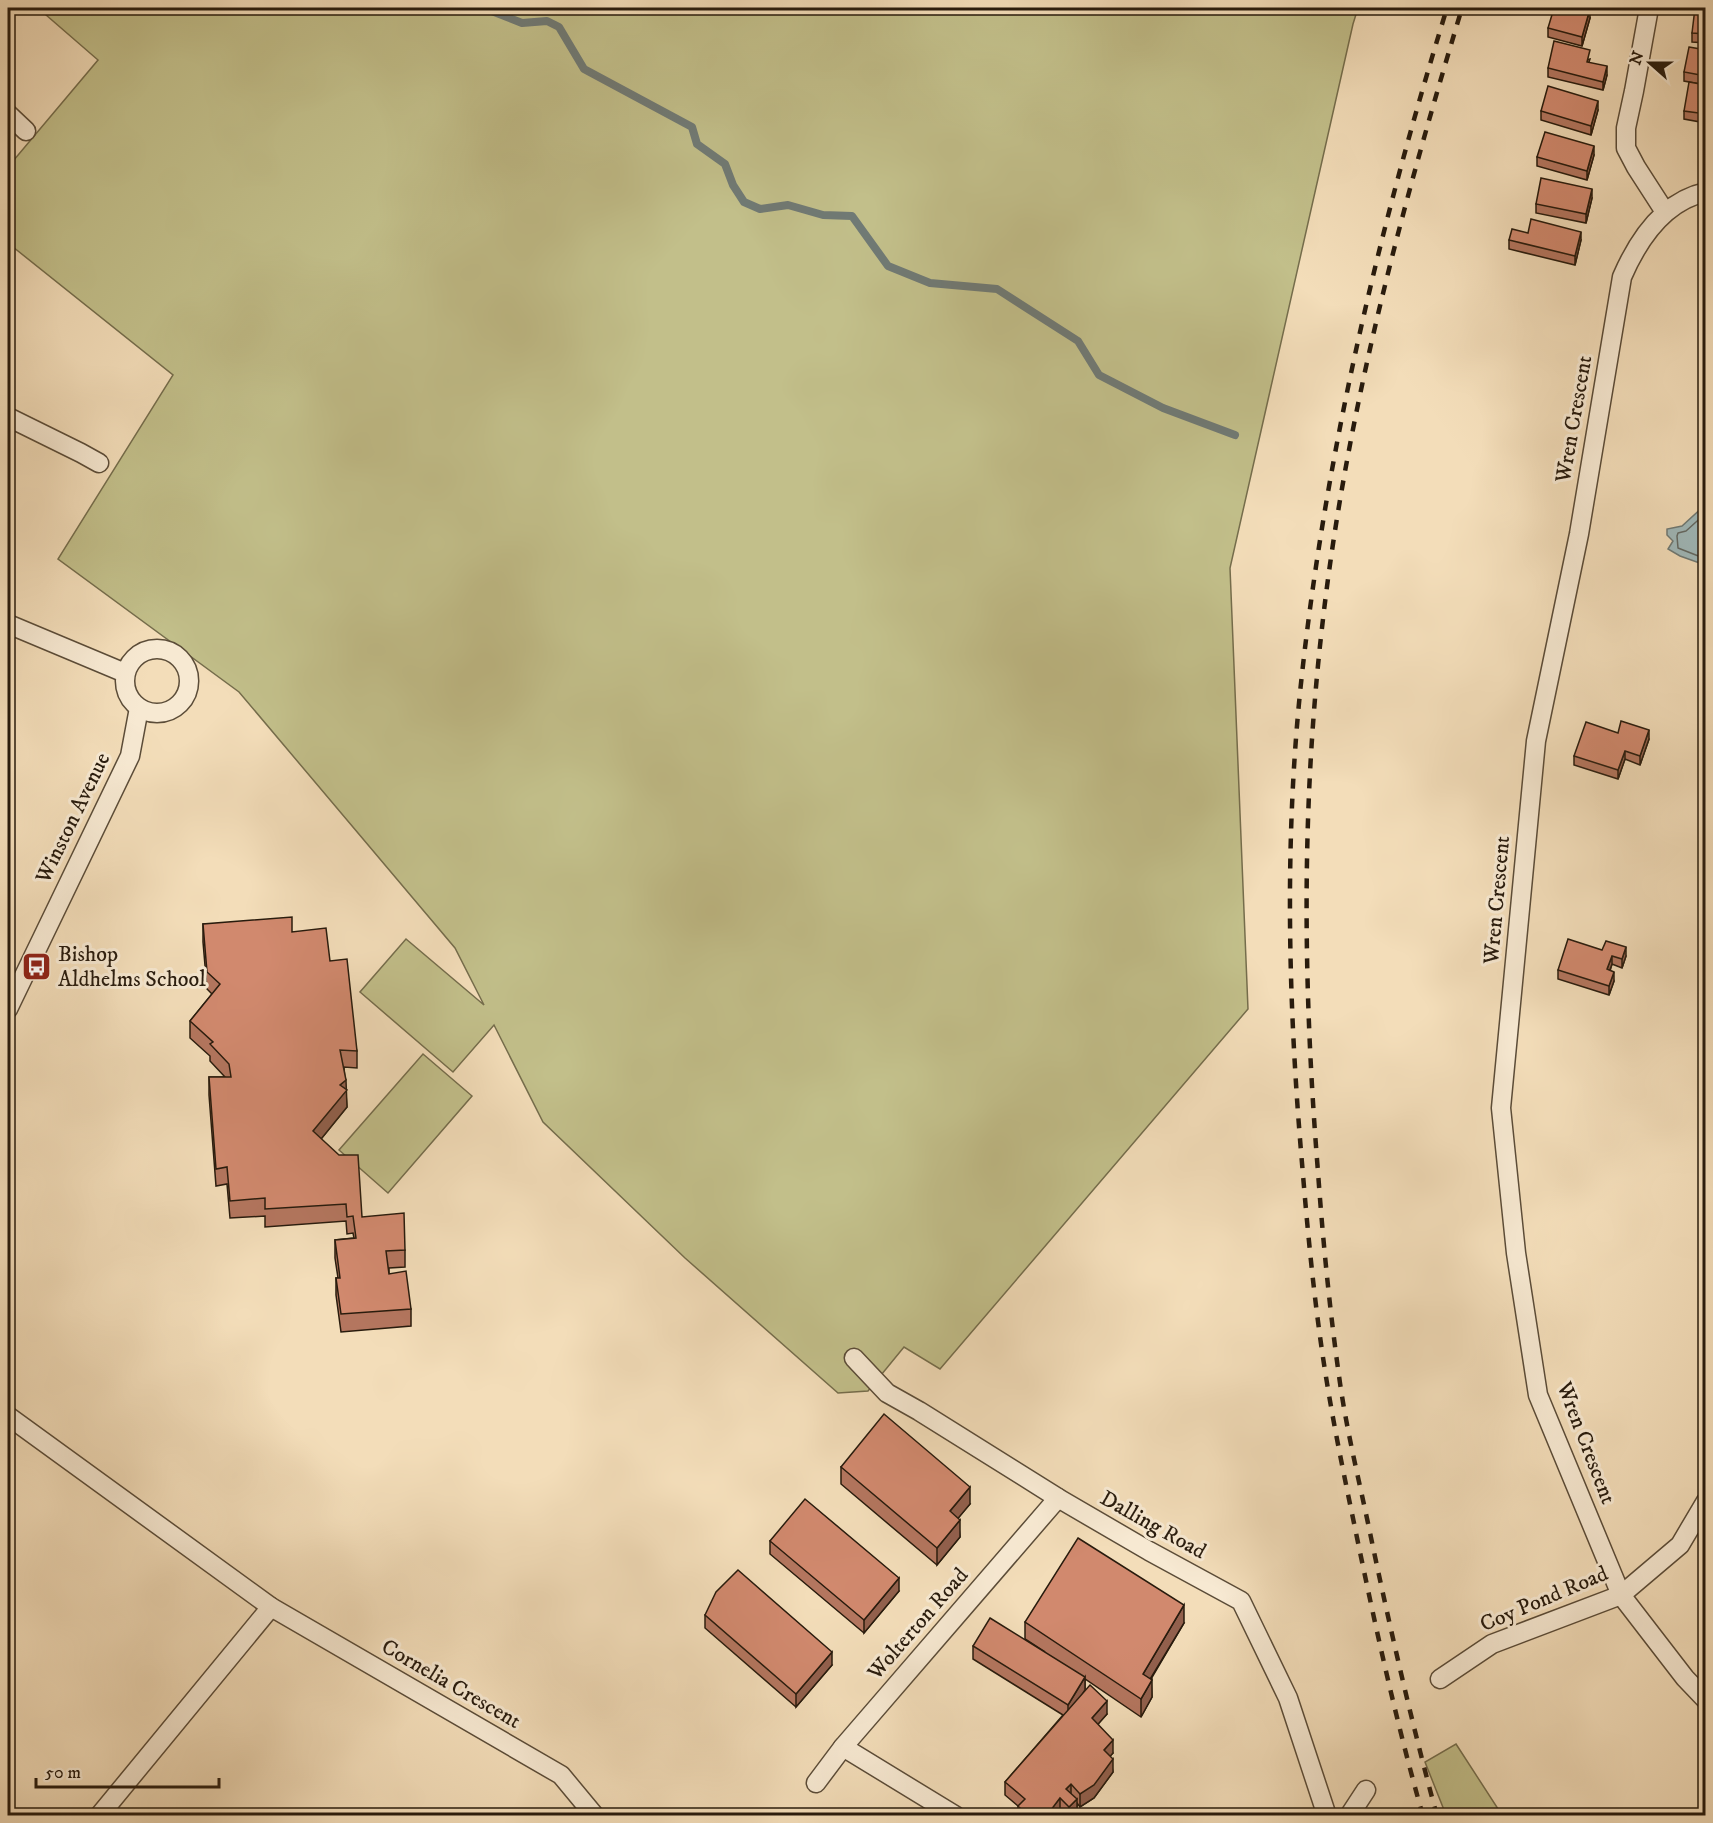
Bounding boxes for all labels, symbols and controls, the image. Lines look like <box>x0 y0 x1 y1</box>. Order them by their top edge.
north arrow <box>1620 33 1680 93</box>
text: N <box>1625 48 1649 68</box>
street label: Wren Crescent <box>1549 353 1598 486</box>
street label: Winston Avenue <box>29 748 116 889</box>
street label: Wren Crescent <box>1478 835 1516 966</box>
place label: Bishop Aldhelms School <box>58 941 206 993</box>
bus stop icon: Bishop Aldhelms School <box>21 951 53 983</box>
street label: Wren Crescent <box>1550 1377 1622 1508</box>
street label: Dalling Road <box>1095 1485 1211 1565</box>
street label: Coy Pond Road <box>1476 1560 1612 1638</box>
street label: Wolterton Road <box>861 1562 974 1686</box>
street label: Cornelia Crescent <box>376 1633 526 1735</box>
scale bar <box>36 1751 219 1789</box>
text: 50 m <box>45 1762 81 1784</box>

